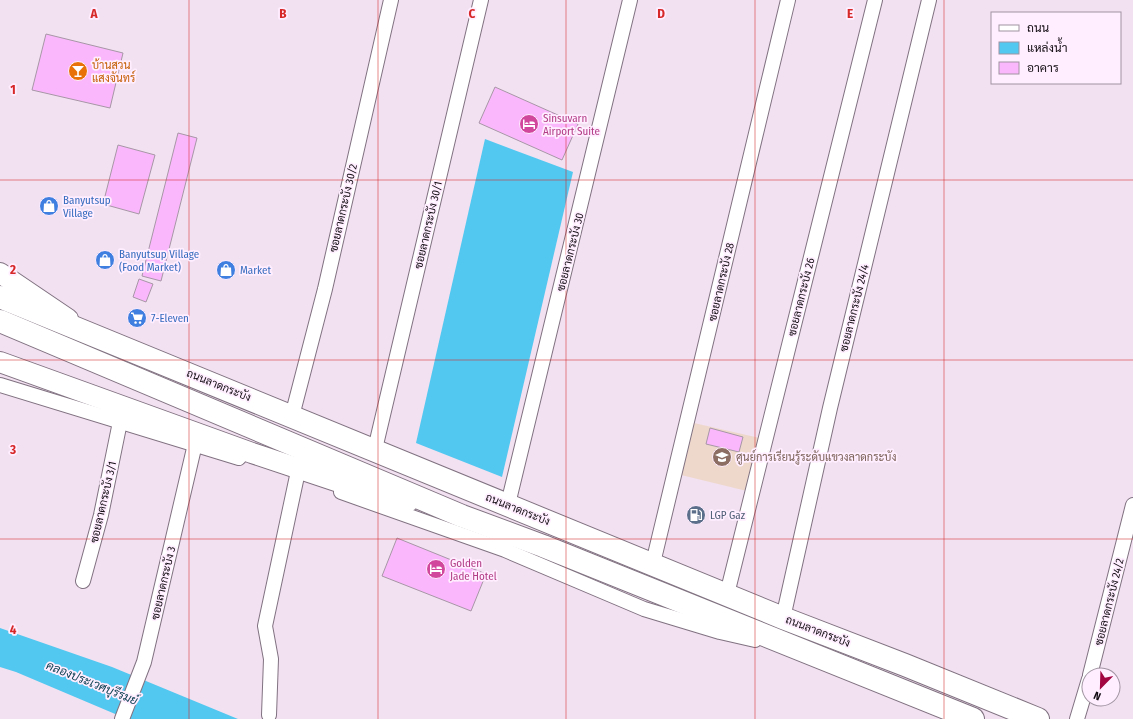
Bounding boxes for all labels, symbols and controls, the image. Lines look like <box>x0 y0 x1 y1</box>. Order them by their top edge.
text: A <box>89 6 98 21</box>
text: B <box>279 6 287 21</box>
text: C <box>469 6 476 21</box>
text: D <box>657 6 665 21</box>
text: E <box>847 6 853 21</box>
legend <box>991 12 1121 84</box>
text: ถนน <box>1027 21 1050 35</box>
text: แหล่งน้ำ <box>1027 37 1067 55</box>
place label: บ้านสวน แสงจันทร์ <box>92 58 135 85</box>
bar icon: บ้านสวน แสงจันทร์ <box>67 60 89 82</box>
text: อาคาร <box>1027 61 1059 75</box>
text: 1 <box>10 82 16 97</box>
place label: Sinsuvarn Airport Suite <box>543 112 600 138</box>
hotel icon: Sinsuvarn Airport Suite <box>518 113 540 135</box>
street label: ซอยลาดกระบัง 30/2 <box>326 162 360 254</box>
street label: ซอยลาดกระบัง 30/1 <box>411 180 445 270</box>
place label: Banyutsup Village <box>63 194 111 220</box>
shop icon: Banyutsup Village <box>38 195 60 217</box>
street label: ซอยลาดกระบัง 30 <box>553 211 587 293</box>
street label: ซอยลาดกระบัง 28 <box>705 241 737 323</box>
place label: Banyutsup Village (Food Market) <box>119 248 199 274</box>
shop icon: Banyutsup Village (Food Market) <box>94 249 116 271</box>
street label: ซอยลาดกระบัง 26 <box>784 256 818 338</box>
shop icon: Market <box>215 259 237 281</box>
text: 2 <box>9 262 16 277</box>
street label: ซอยลาดกระบัง 24/4 <box>836 262 872 353</box>
place label: Market <box>240 264 272 277</box>
supermarket icon: 7-Eleven <box>126 307 148 329</box>
place label: 7-Eleven <box>151 312 189 325</box>
street label: ถนนลาดกระบัง <box>185 366 253 404</box>
text: 3 <box>9 442 16 457</box>
school or university icon: ศูนย์การเรียนรู้ระดับแขวงลาดกระบัง <box>711 446 733 468</box>
place label: ศูนย์การเรียนรู้ระดับแขวงลาดกระบัง <box>736 449 896 465</box>
street label: ซอยลาดกระบัง 3/1 <box>87 460 119 544</box>
street label: ถนนลาดกระบัง <box>484 490 552 528</box>
fuel station icon: LGP Gaz <box>685 504 707 526</box>
place label: LGP Gaz <box>710 509 746 522</box>
street label: ซอยลาดกระบัง 3 <box>148 545 178 621</box>
place label: Golden Jade Hotel <box>450 557 497 583</box>
street label: ซอยลาดกระบัง 24/2 <box>1091 557 1127 647</box>
hotel icon: Golden Jade Hotel <box>425 558 447 580</box>
street label: ถนนลาดกระบัง <box>784 612 852 650</box>
text: 4 <box>10 622 17 637</box>
water label: คลองประเวศบุรีรมย์ <box>43 657 142 710</box>
north arrow <box>1081 667 1121 707</box>
text: N <box>1092 688 1103 703</box>

